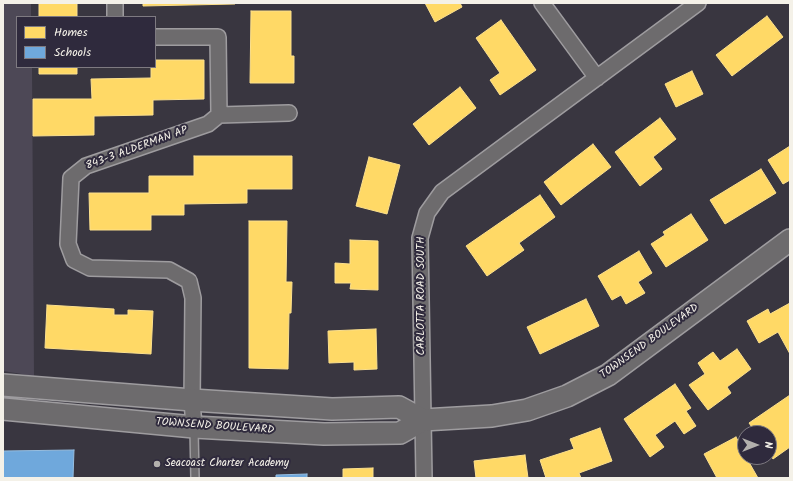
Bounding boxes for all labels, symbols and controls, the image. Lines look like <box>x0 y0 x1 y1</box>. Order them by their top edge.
legend <box>16 16 156 68</box>
text: Homes <box>54 23 88 42</box>
text: Schools <box>54 43 91 62</box>
street label: 843-3 ALDERMAN AP <box>84 124 190 174</box>
street label: CARLOTTA ROAD SOUTH <box>415 236 429 356</box>
street label: TOWNSEND BOULEVARD <box>598 302 702 382</box>
street label: TOWNSEND BOULEVARD <box>155 416 275 438</box>
north arrow <box>737 425 777 465</box>
text: N <box>759 442 777 448</box>
place label: Seacoast Charter Academy <box>165 457 289 471</box>
marker: Seacoast Charter Academy <box>152 459 162 469</box>

